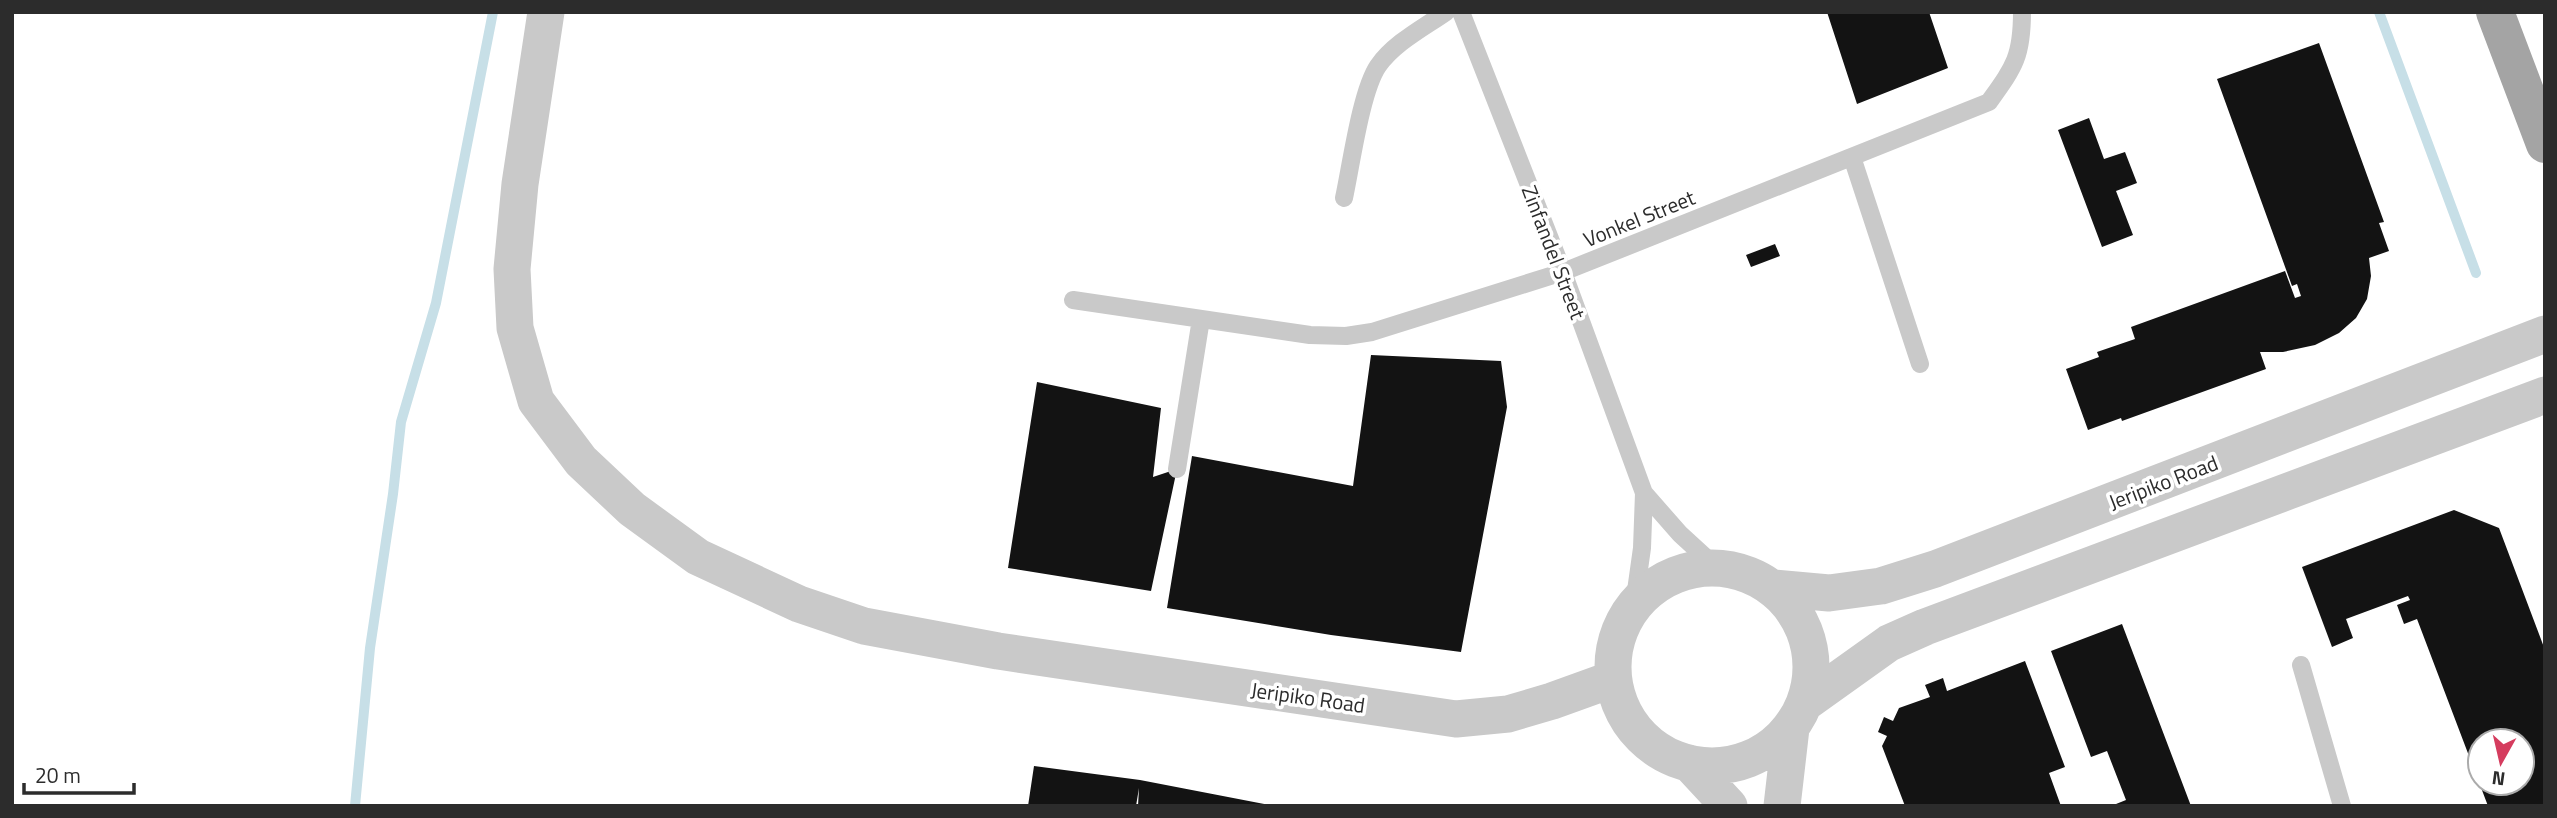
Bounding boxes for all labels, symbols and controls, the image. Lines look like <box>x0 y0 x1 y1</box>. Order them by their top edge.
street label: Zinfandel Street <box>1514 180 1594 324</box>
street label: Vonkel Street <box>1578 181 1700 255</box>
street label: Jeripiko Road <box>2104 446 2222 518</box>
street label: Jeripiko Road <box>1249 673 1367 721</box>
north arrow <box>2466 727 2536 797</box>
scale bar <box>24 752 135 796</box>
text: 20 m <box>35 759 81 791</box>
text: N <box>2490 764 2507 795</box>

